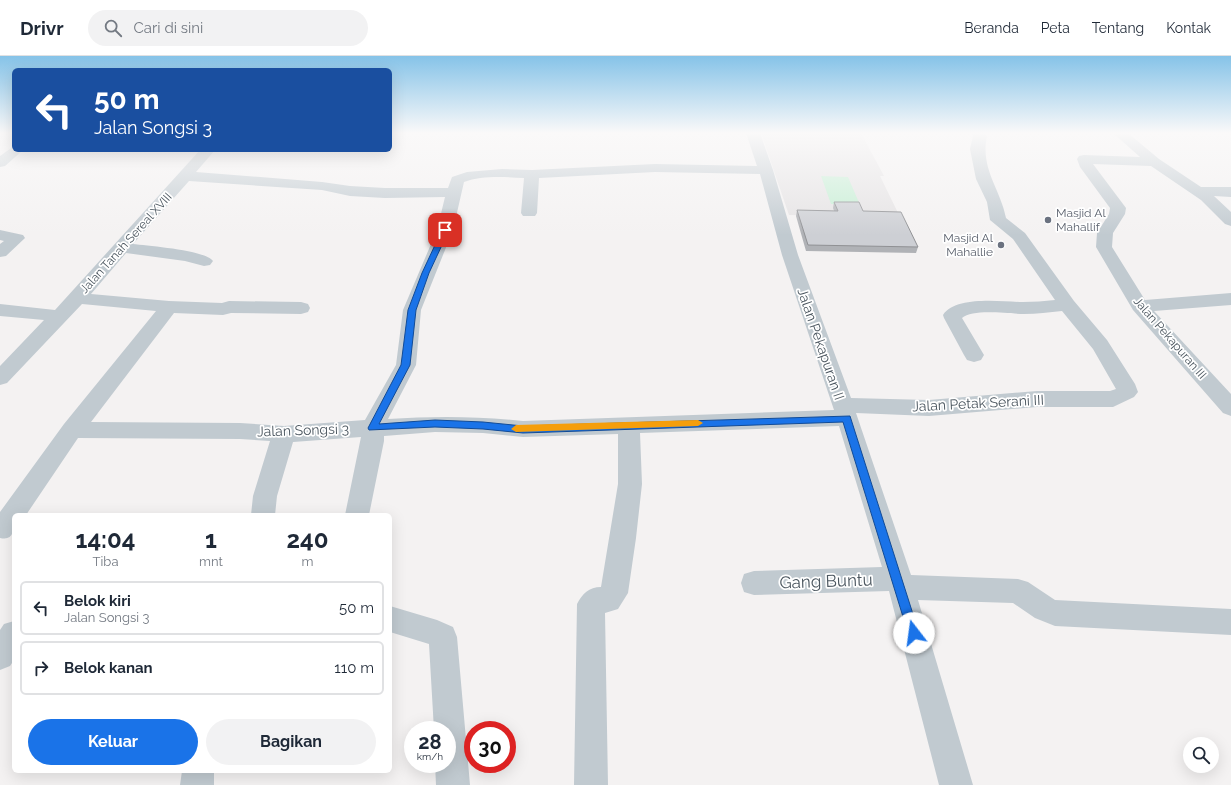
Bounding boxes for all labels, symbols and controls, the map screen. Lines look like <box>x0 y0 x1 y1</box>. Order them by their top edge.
search box <box>88 10 368 46</box>
text: Drivr <box>20 17 64 39</box>
icon: search <box>102 17 124 39</box>
text: Cari di sini <box>134 19 203 37</box>
text: Beranda <box>964 20 1019 36</box>
text: Peta <box>1041 20 1070 36</box>
text: Tentang <box>1092 20 1144 36</box>
text: Kontak <box>1166 20 1211 36</box>
text: 50 m <box>94 83 160 116</box>
icon: left <box>28 84 80 136</box>
text: Jalan Songsi 3 <box>94 117 212 138</box>
street label: Jalan Tanah Sereal XVIII <box>77 190 175 296</box>
place label: Masjid Al Mahallif <box>1056 206 1106 234</box>
pin <box>428 213 462 247</box>
marker: Masjid Al Mahallif <box>1043 215 1053 225</box>
icon: arrive <box>434 219 456 241</box>
place label: Masjid Al Mahallie <box>943 231 994 259</box>
marker: Masjid Al Mahallie <box>996 240 1006 250</box>
street label: Jalan Pekapuran II <box>794 286 848 402</box>
street label: Jalan Pekapuran III <box>1131 294 1209 382</box>
street label: Jalan Petak Serani III <box>912 392 1044 414</box>
street label: Jalan Songsi 3 <box>257 420 349 440</box>
text: 14:04 <box>76 525 136 554</box>
text: 1 <box>205 525 217 554</box>
text: 240 <box>286 525 328 554</box>
text: Tiba <box>93 554 118 569</box>
text: mnt <box>199 554 223 569</box>
text: m <box>301 554 313 569</box>
street label: Gang Buntu <box>779 569 873 593</box>
text: Belok kiri <box>64 592 131 610</box>
icon: left <box>30 597 52 619</box>
text: 50 m <box>339 599 374 617</box>
text: Jalan Songsi 3 <box>64 610 149 625</box>
position arrow <box>893 612 935 654</box>
icon: right <box>30 657 52 679</box>
text: Belok kanan <box>64 659 153 677</box>
text: 110 m <box>334 659 374 677</box>
button: Keluar <box>28 719 198 765</box>
button: Bagikan <box>206 719 376 765</box>
speed limit sign: 30 <box>464 721 516 773</box>
text: 28 <box>418 730 442 754</box>
map controls <box>1183 737 1219 773</box>
button: search <box>1183 737 1219 773</box>
text: km/h <box>417 751 443 762</box>

